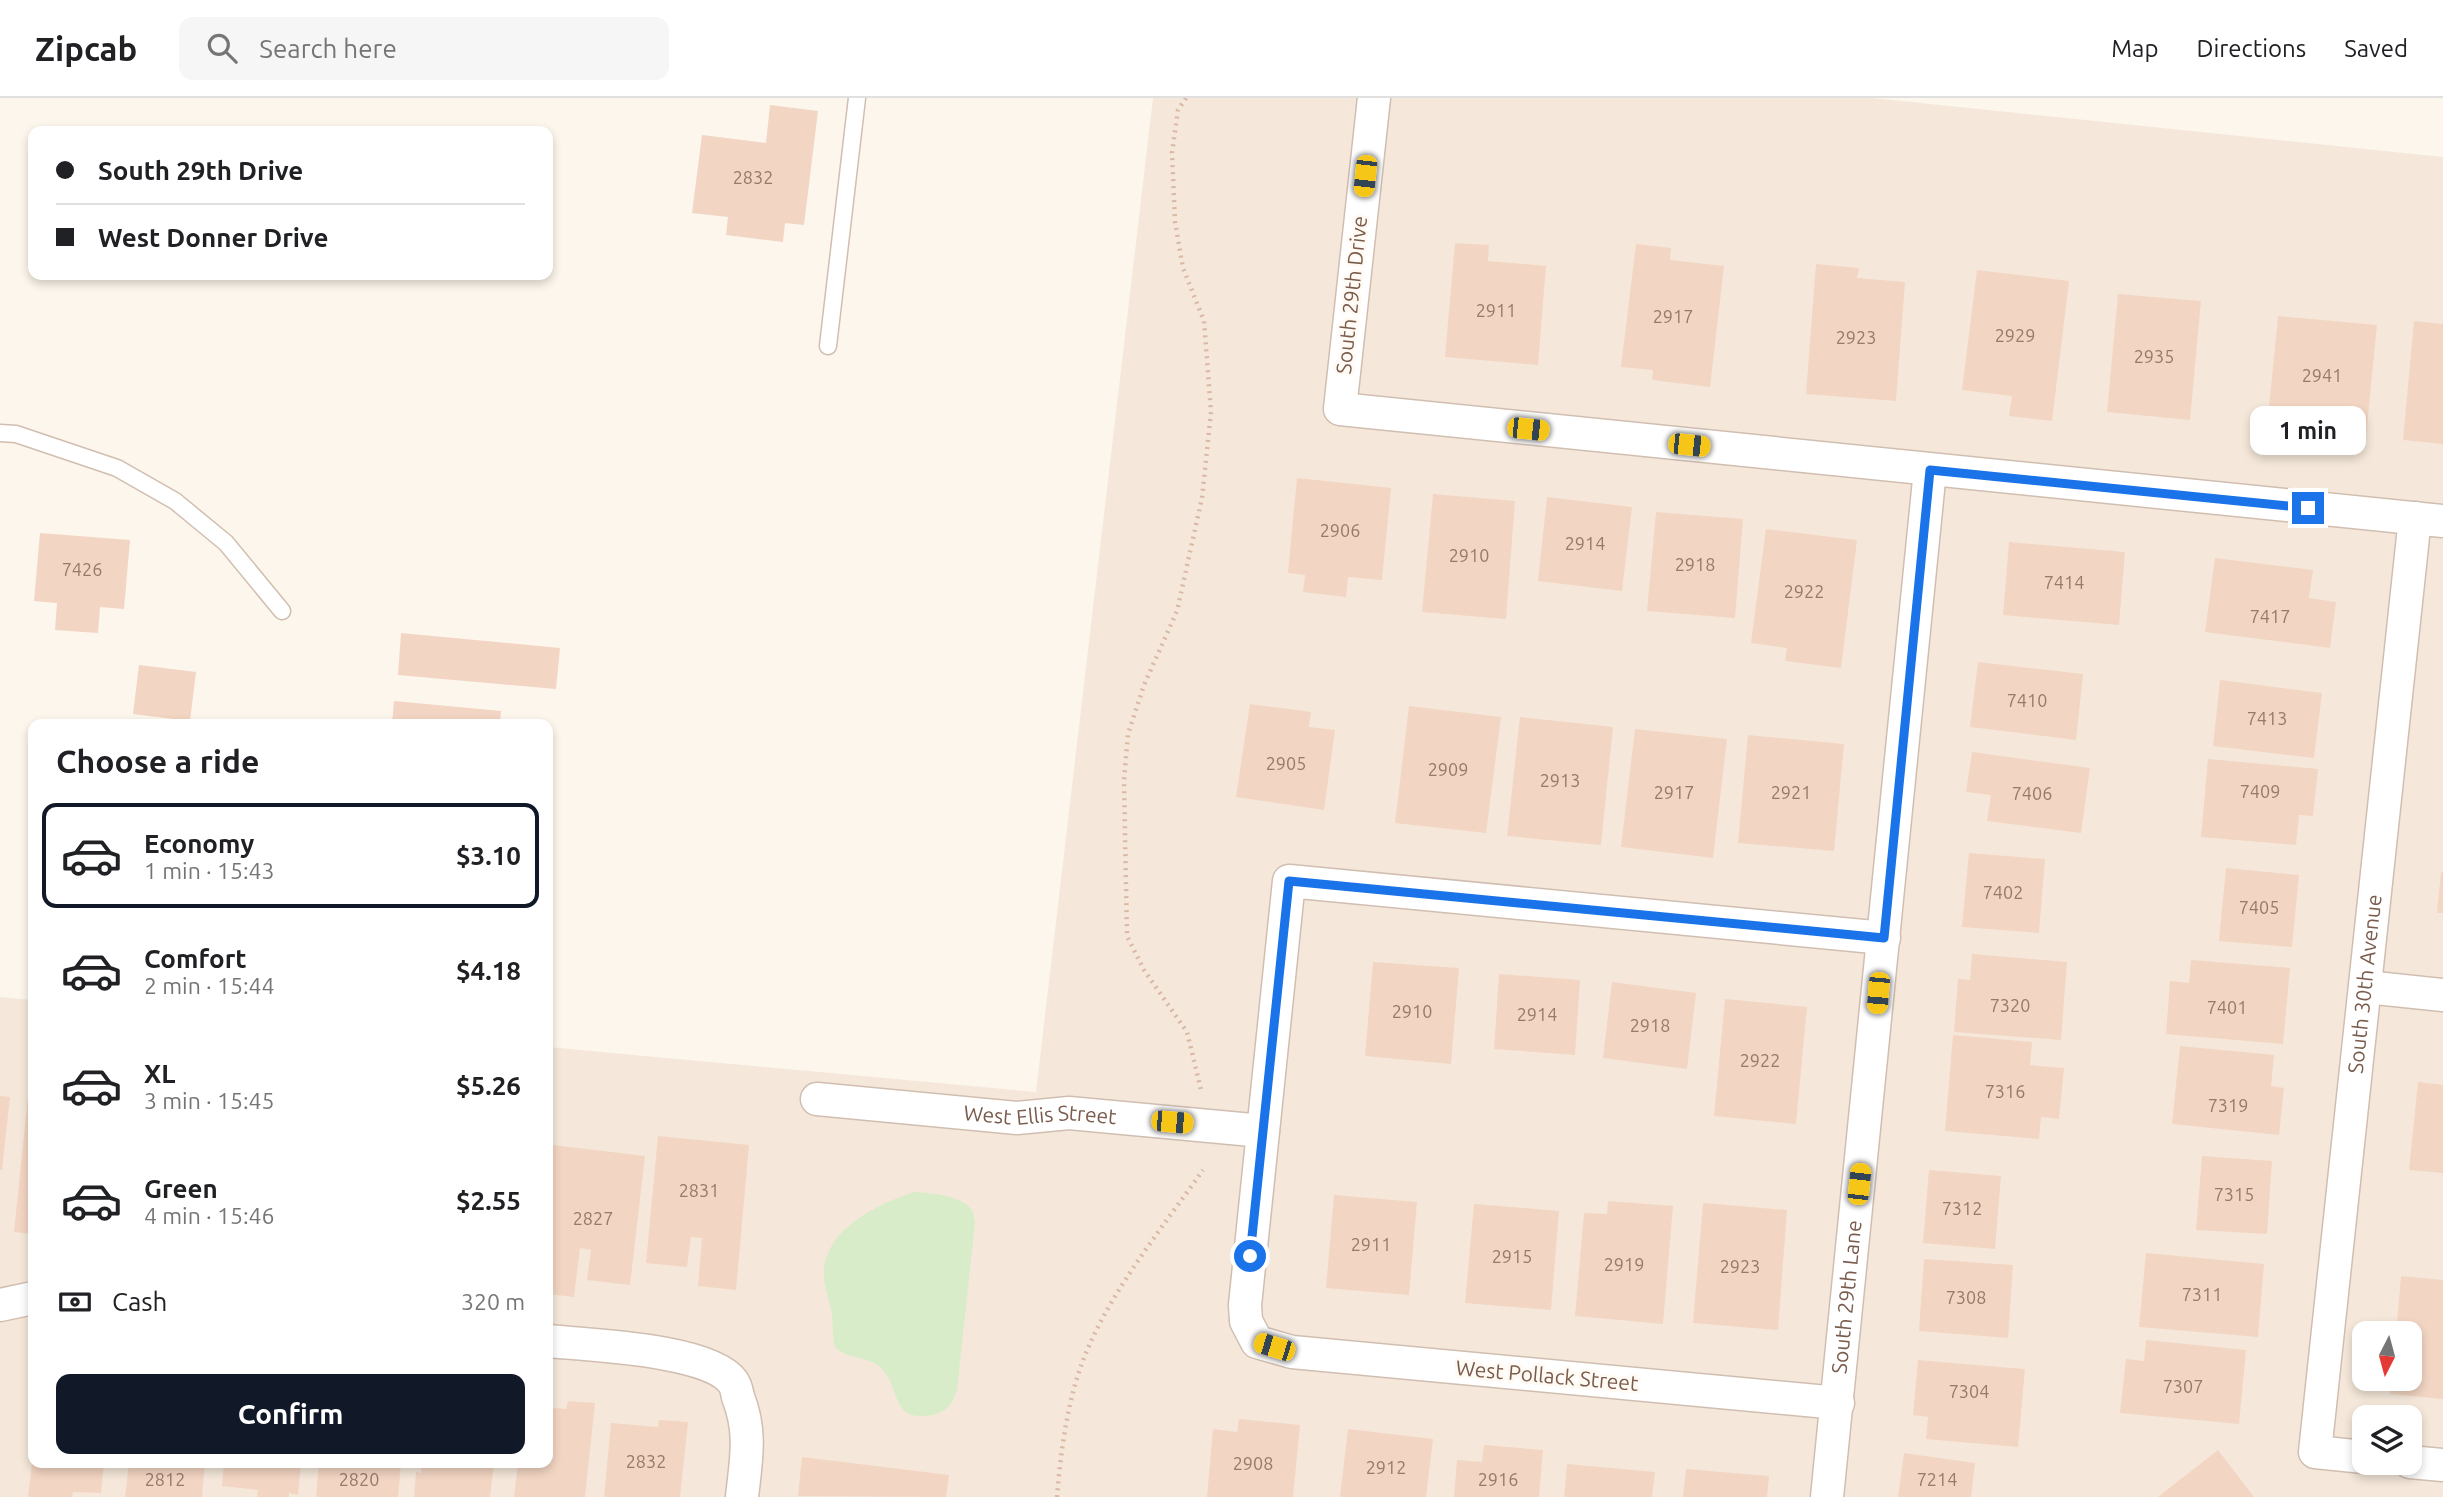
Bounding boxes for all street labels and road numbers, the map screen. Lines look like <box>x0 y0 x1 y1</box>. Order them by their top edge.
street label: South 29th Drive <box>1331 215 1371 375</box>
street label: South 30th Avenue <box>2343 893 2386 1075</box>
street label: West Ellis Street <box>963 1100 1118 1129</box>
street label: South 29th Lane <box>1826 1219 1866 1375</box>
street label: West Pollack Street <box>1455 1355 1639 1395</box>

